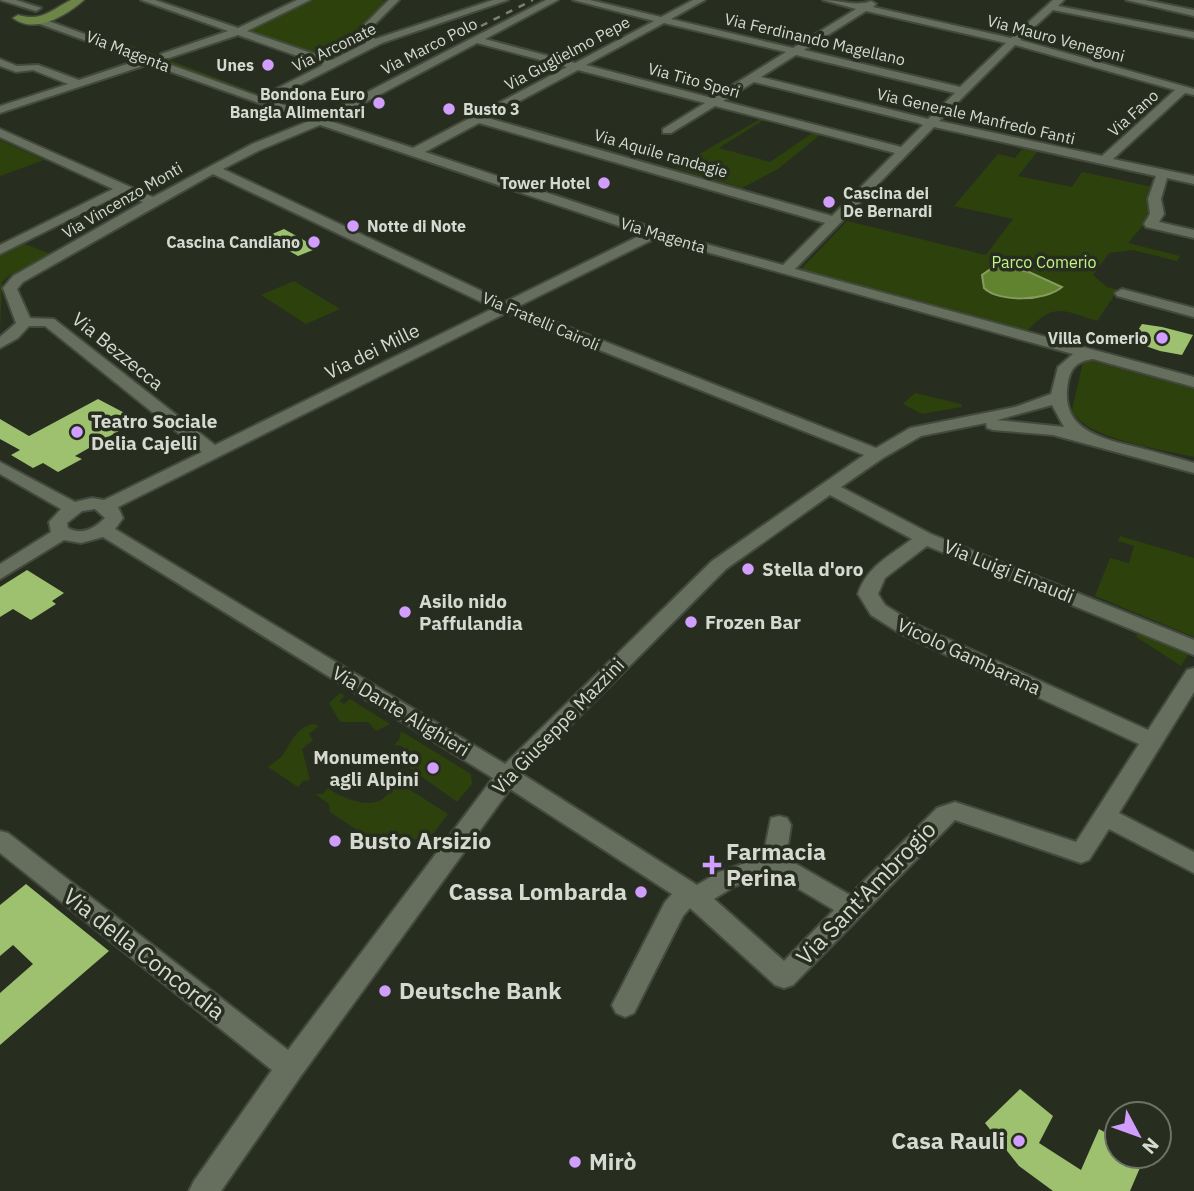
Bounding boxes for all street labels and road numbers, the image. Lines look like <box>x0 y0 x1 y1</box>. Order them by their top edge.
street label: Via Ferdinando Magellano <box>723 8 907 70</box>
street label: Via Mauro Venegoni <box>985 10 1127 66</box>
street label: Via Guglielmo Pepe <box>501 11 633 94</box>
street label: Via Marco Polo <box>377 13 481 79</box>
street label: Via Arconate <box>289 18 379 76</box>
street label: Via Magenta <box>83 26 173 76</box>
street label: Via Tito Speri <box>646 58 742 102</box>
street label: Via Generale Manfredo Fanti <box>875 83 1077 149</box>
street label: Via Fano <box>1104 85 1162 141</box>
street label: Via Aquile randagie <box>592 124 730 182</box>
street label: Via Vincenzo Monti <box>58 157 186 243</box>
street label: Via Magenta <box>618 213 708 258</box>
street label: Via Fratelli Cairoli <box>479 287 603 355</box>
street label: Via Bezzecca <box>67 307 169 395</box>
street label: Via dei Mille <box>321 318 423 384</box>
street label: Via Luigi Einaudi <box>940 534 1078 608</box>
street label: Vicolo Gambarana <box>893 612 1045 700</box>
street label: Via Giuseppe Mazzini <box>487 653 629 799</box>
street label: Via Dante Alighieri <box>328 661 474 761</box>
street label: Via Sant'Ambrogio <box>789 814 942 971</box>
street label: Via della Concordia <box>57 881 232 1026</box>

